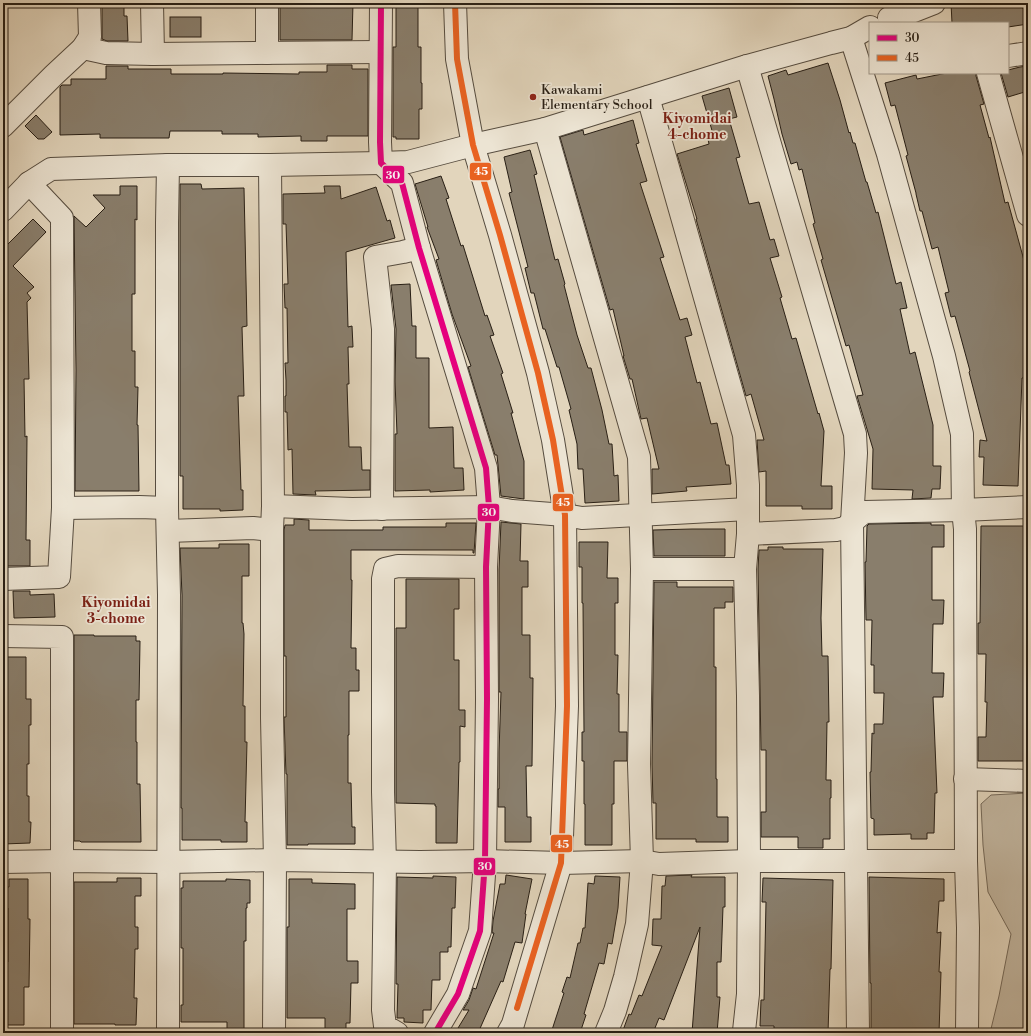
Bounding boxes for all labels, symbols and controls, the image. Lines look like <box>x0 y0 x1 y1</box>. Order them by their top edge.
legend <box>869 22 1009 74</box>
text: 30 <box>905 31 920 46</box>
text: 45 <box>905 51 919 66</box>
place label: Kawakami Elementary School <box>541 82 653 113</box>
marker: Kawakami Elementary School <box>528 92 538 102</box>
district label: Kiyomidai 4-chome <box>663 110 732 144</box>
line badge: 45 <box>469 162 492 181</box>
line badge: 30 <box>382 165 405 184</box>
text: 45 <box>474 165 488 179</box>
text: 30 <box>386 169 400 183</box>
line badge: 45 <box>552 493 574 512</box>
text: 45 <box>556 496 570 510</box>
line badge: 30 <box>477 503 500 522</box>
text: 30 <box>482 506 496 520</box>
district label: Kiyomidai 3-chome <box>82 594 151 628</box>
line badge: 45 <box>550 834 573 853</box>
text: 45 <box>555 838 569 852</box>
line badge: 30 <box>473 857 496 876</box>
text: 30 <box>478 860 492 874</box>

